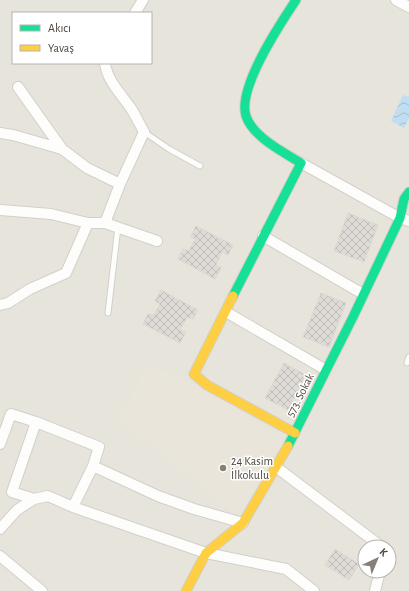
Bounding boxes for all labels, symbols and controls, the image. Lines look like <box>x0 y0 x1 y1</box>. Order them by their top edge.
legend <box>12 12 152 64</box>
text: Akıcı <box>48 22 71 34</box>
text: Yavaş <box>48 42 74 54</box>
street label: 573. Sokak <box>284 371 316 419</box>
place label: 24 Kasim İlkokulu <box>231 455 273 481</box>
marker: 24 Kasim İlkokulu <box>218 463 228 473</box>
north arrow <box>357 539 397 579</box>
text: K <box>377 546 390 559</box>

